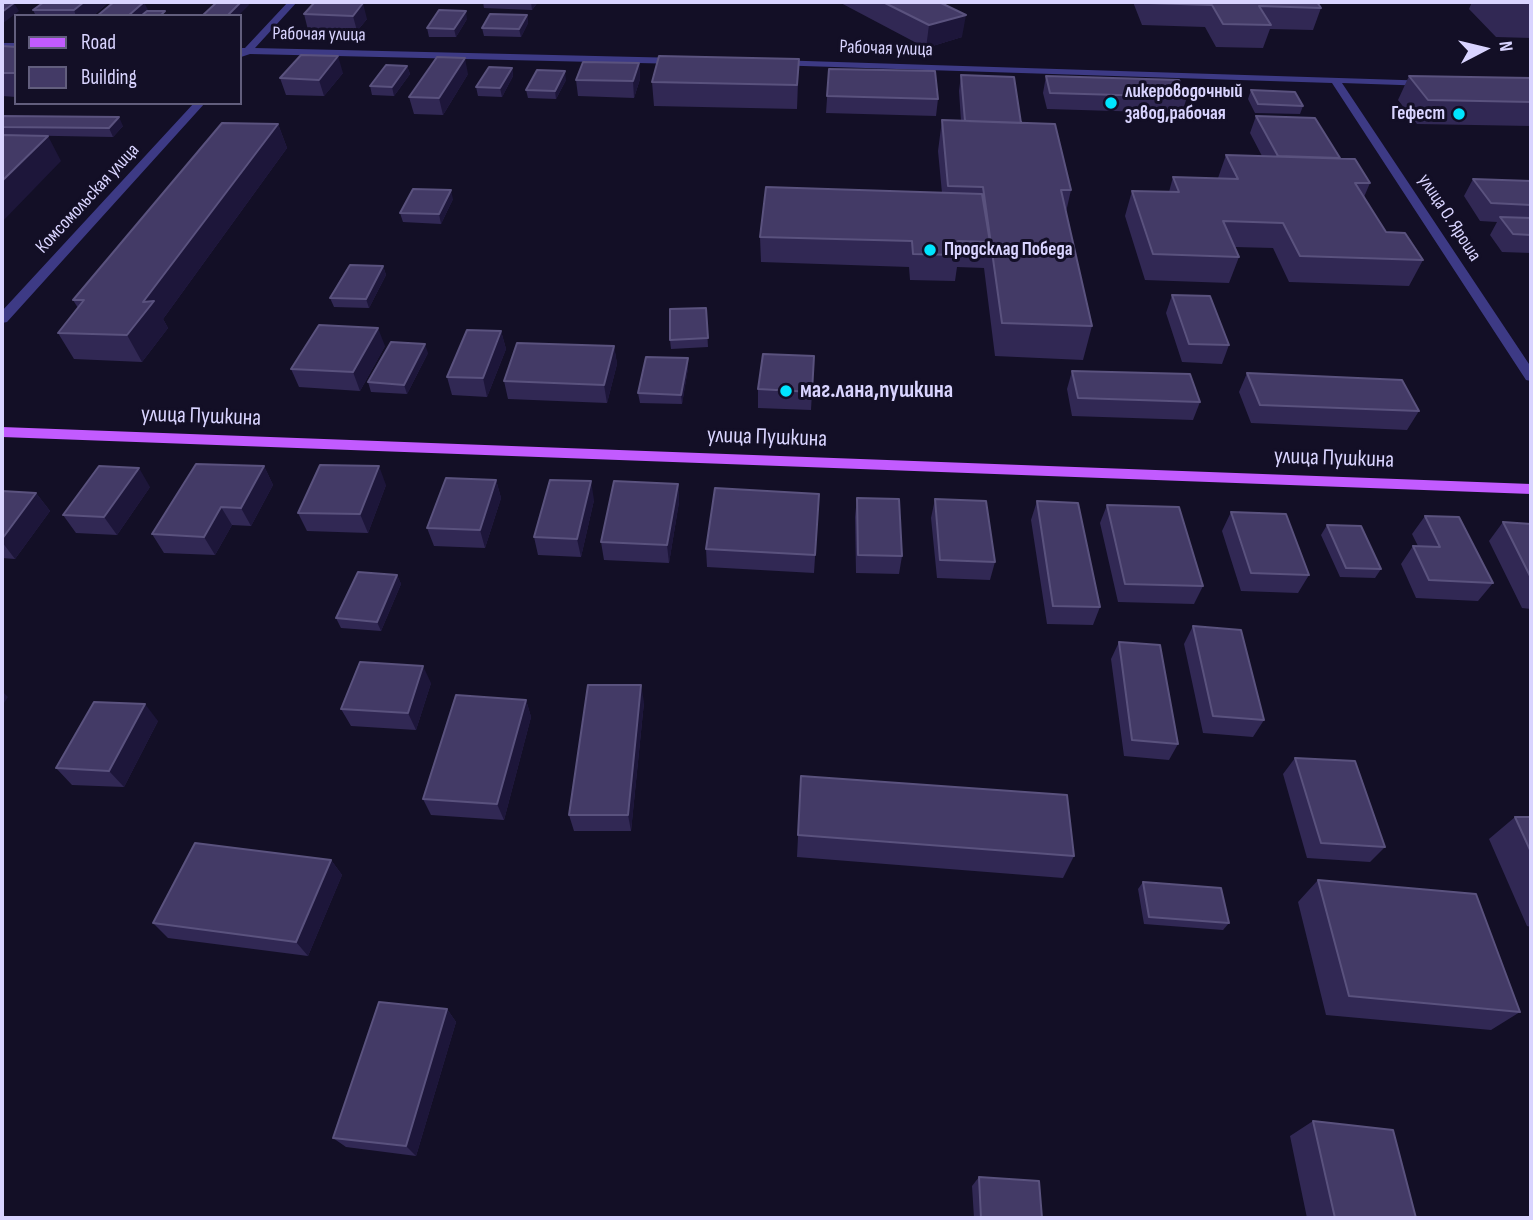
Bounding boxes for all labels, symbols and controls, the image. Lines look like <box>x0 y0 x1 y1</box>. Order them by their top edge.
legend <box>14 14 242 105</box>
north arrow <box>1449 14 1519 84</box>
street label: Рабочая улица <box>272 23 366 47</box>
text: Road <box>81 30 116 55</box>
street label: Рабочая улица <box>839 36 933 62</box>
text: N <box>1493 40 1517 53</box>
text: Building <box>81 65 137 90</box>
place label: ликероводочный завод,рабочая <box>1125 81 1243 125</box>
marker: ликероводочный завод,рабочая <box>1103 95 1119 111</box>
place label: Гефест <box>1391 103 1445 125</box>
marker: Гефест <box>1451 106 1467 122</box>
street label: Комсомольская улица <box>31 139 145 259</box>
street label: улица О. Яроша <box>1412 170 1486 266</box>
place label: Продсклад Победа <box>944 239 1072 261</box>
marker: Продсклад Победа <box>922 242 938 258</box>
place label: маг.лана,пушкина <box>800 377 953 405</box>
marker: маг.лана,пушкина <box>778 383 794 399</box>
street label: улица Пушкина <box>140 401 262 433</box>
street label: улица Пушкина <box>706 422 828 454</box>
street label: улица Пушкина <box>1273 443 1395 475</box>

